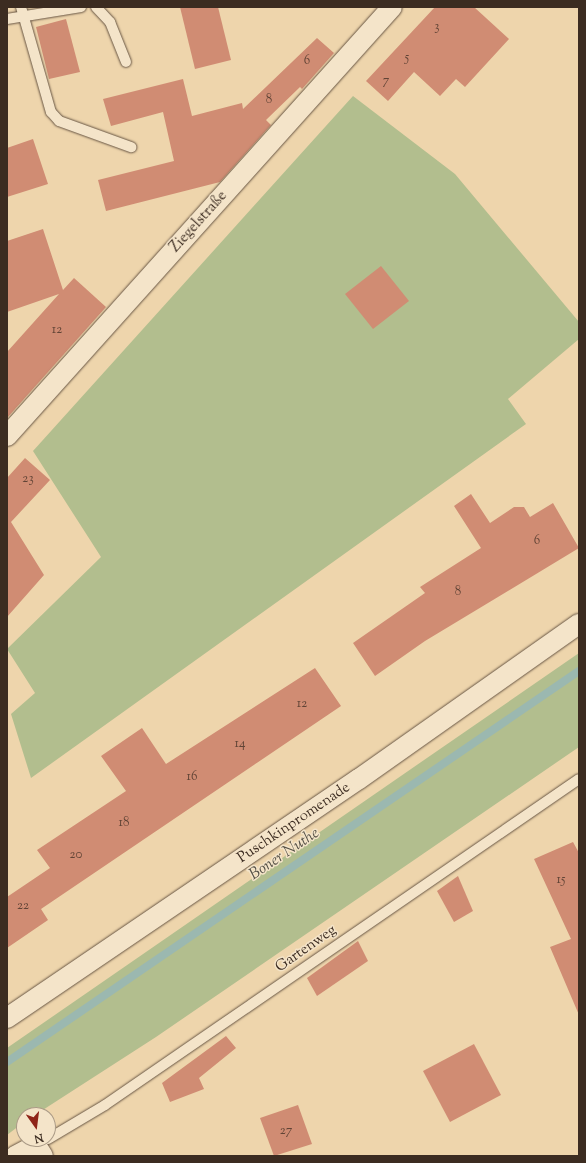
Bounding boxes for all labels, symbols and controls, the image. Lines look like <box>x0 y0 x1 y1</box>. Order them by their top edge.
house number: 3 <box>434 19 440 35</box>
house number: 5 <box>405 50 409 66</box>
house number: 6 <box>304 53 310 69</box>
house number: 7 <box>383 73 389 89</box>
house number: 8 <box>266 92 272 108</box>
street label: Ziegelstraße <box>167 188 231 256</box>
house number: 12 <box>52 322 62 338</box>
house number: 23 <box>22 471 34 487</box>
house number: 6 <box>534 533 540 549</box>
house number: 8 <box>455 584 461 600</box>
house number: 12 <box>297 696 307 712</box>
house number: 14 <box>235 736 245 752</box>
house number: 16 <box>187 769 197 785</box>
street label: Puschkinpromenade <box>234 779 354 867</box>
house number: 18 <box>119 815 129 831</box>
water label: Boner Nuthe <box>246 825 324 885</box>
house number: 20 <box>70 847 82 863</box>
house number: 15 <box>557 872 565 888</box>
house number: 22 <box>17 898 29 914</box>
street label: Gartenweg <box>272 921 340 977</box>
north arrow <box>16 1107 56 1147</box>
house number: 27 <box>280 1123 292 1139</box>
text: N <box>32 1129 45 1146</box>

